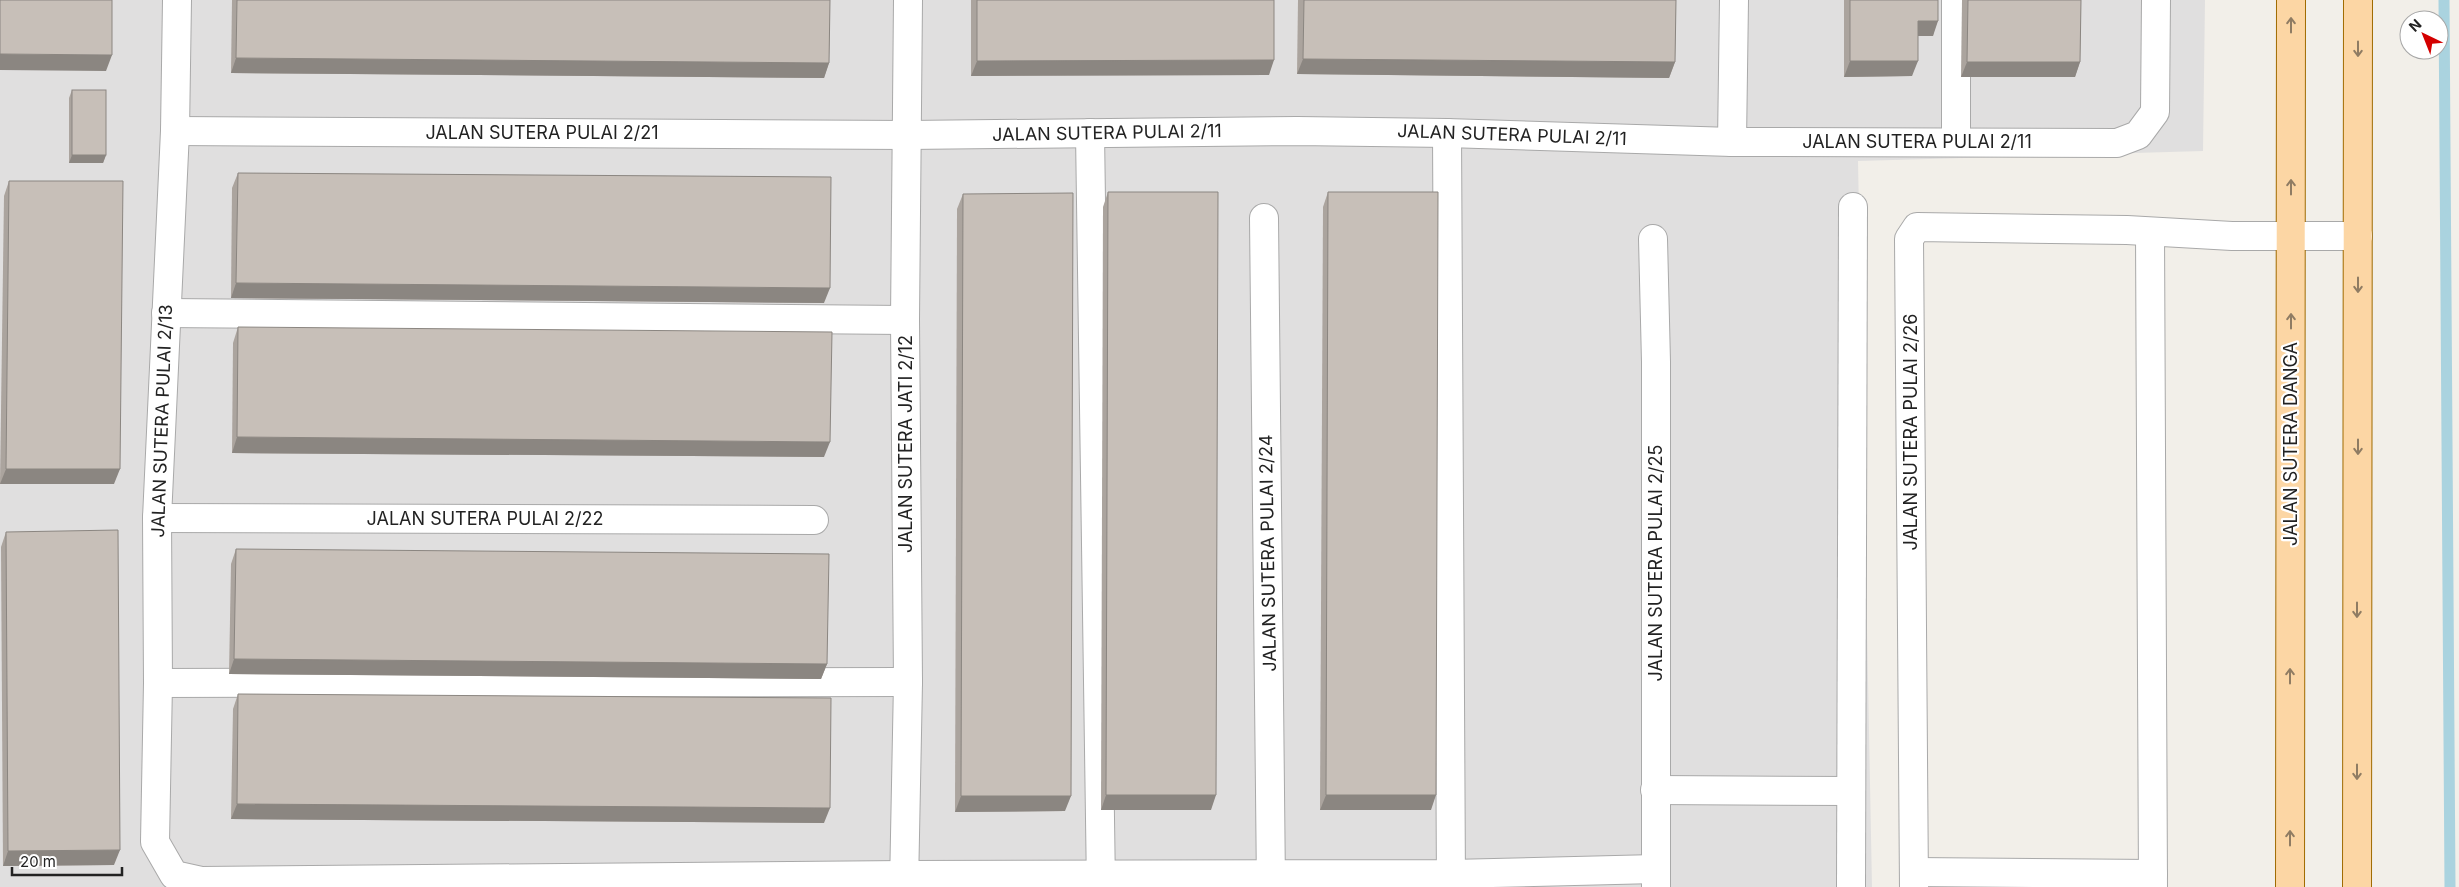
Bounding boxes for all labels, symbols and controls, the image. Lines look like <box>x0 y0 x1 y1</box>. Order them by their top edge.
north arrow <box>2399 10 2449 60</box>
text: N <box>2405 15 2424 35</box>
one-way arrow <box>2286 17 2296 34</box>
one-way arrow <box>2353 40 2363 56</box>
street label: JALAN SUTERA PULAI 2/11 <box>992 120 1222 145</box>
street label: JALAN SUTERA PULAI 2/11 <box>1397 120 1627 149</box>
street label: JALAN SUTERA PULAI 2/21 <box>425 122 659 143</box>
street label: JALAN SUTERA PULAI 2/11 <box>1802 131 2032 152</box>
one-way arrow <box>2286 180 2296 196</box>
one-way arrow <box>2353 276 2363 292</box>
street label: JALAN SUTERA PULAI 2/13 <box>147 304 176 538</box>
one-way arrow <box>2286 313 2296 330</box>
street label: JALAN SUTERA PULAI 2/26 <box>1900 314 1921 551</box>
street label: JALAN SUTERA JATI 2/12 <box>895 335 916 553</box>
street label: JALAN SUTERA DANGA <box>2280 342 2301 546</box>
street label: JALAN SUTERA PULAI 2/24 <box>1255 434 1280 672</box>
one-way arrow <box>2353 438 2363 455</box>
street label: JALAN SUTERA PULAI 2/25 <box>1645 445 1666 681</box>
street label: JALAN SUTERA PULAI 2/22 <box>367 508 603 529</box>
one-way arrow <box>2352 601 2362 617</box>
one-way arrow <box>2285 668 2295 684</box>
one-way arrow <box>2352 764 2362 780</box>
one-way arrow <box>2285 831 2295 847</box>
scale bar <box>12 844 122 876</box>
text: 20 m <box>20 852 56 871</box>

